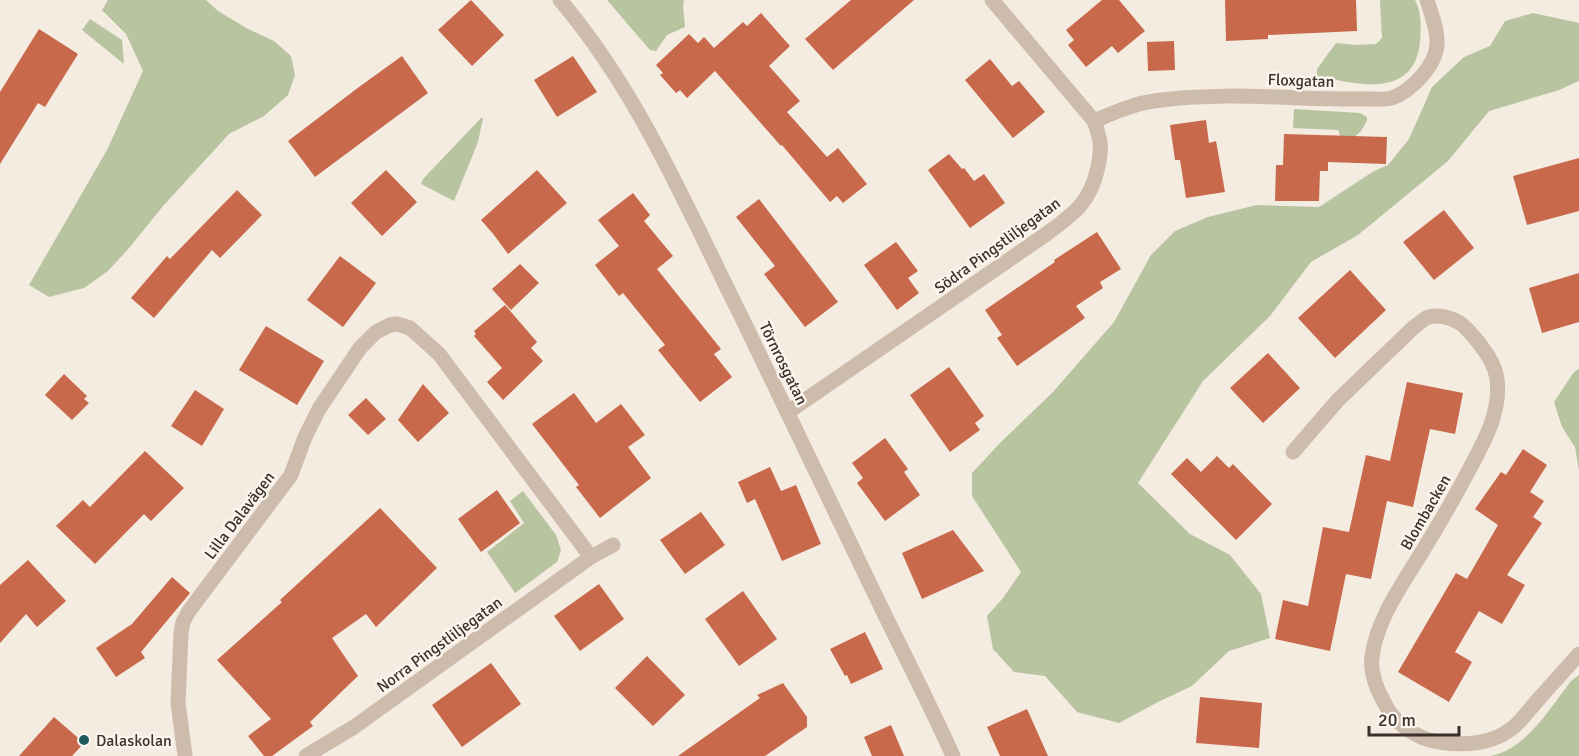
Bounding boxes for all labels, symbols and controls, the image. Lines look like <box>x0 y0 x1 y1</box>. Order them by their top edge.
street label: Floxgatan <box>1267 70 1335 92</box>
street label: Södra Pingstliljegatan <box>931 193 1065 298</box>
street label: Törnrosgatan <box>754 319 812 408</box>
street label: Lilla Dalavägen <box>200 468 279 563</box>
street label: Blombacken <box>1396 471 1455 554</box>
street label: Norra Pingstliljegatan <box>373 592 506 697</box>
scale bar <box>1369 699 1459 737</box>
text: 20 m <box>1378 709 1416 731</box>
place label: Dalaskolan <box>96 731 172 751</box>
marker: Dalaskolan <box>77 733 91 747</box>

